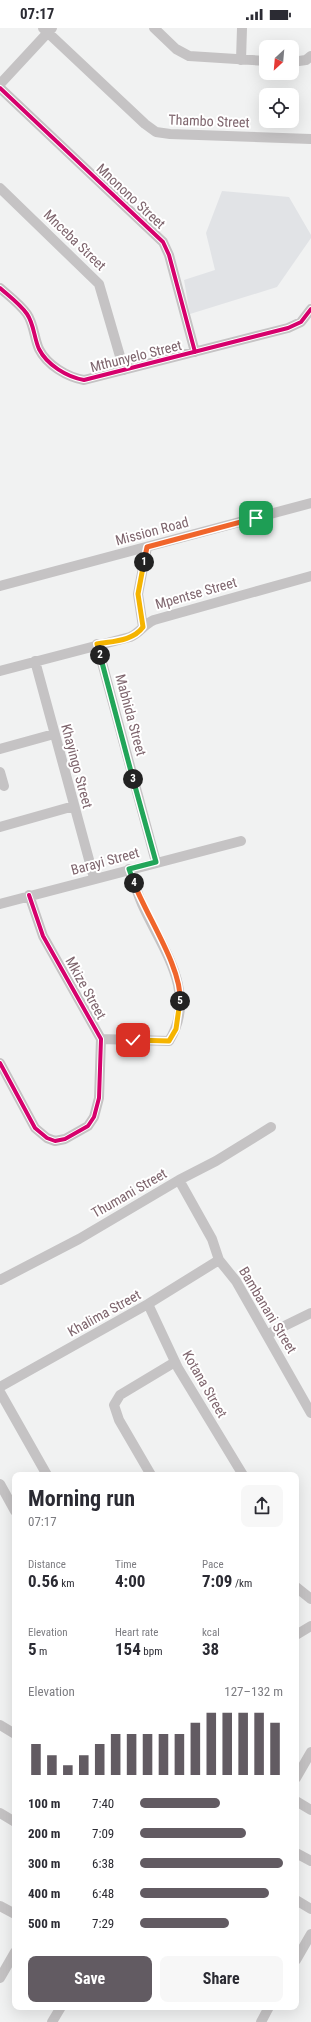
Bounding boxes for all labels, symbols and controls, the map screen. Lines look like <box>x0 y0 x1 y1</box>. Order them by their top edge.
text: 07:17 <box>20 5 54 23</box>
north arrow <box>259 40 299 80</box>
map controls <box>259 40 299 128</box>
button: locate <box>259 88 299 128</box>
street label: Thambo Street <box>168 112 250 130</box>
street label: Mnonono Street <box>93 160 169 232</box>
street label: Mnceba Street <box>41 206 109 274</box>
street label: Mthunyelo Street <box>89 337 183 375</box>
pin <box>239 501 273 535</box>
icon: arrive <box>245 507 267 529</box>
street label: Mission Road <box>114 514 190 548</box>
pin: 1 <box>134 552 154 572</box>
text: 1 <box>141 555 147 568</box>
street label: Mpentse Street <box>153 574 239 612</box>
pin: 2 <box>90 645 110 665</box>
text: 2 <box>97 648 103 661</box>
street label: Mabhida Street <box>112 672 150 758</box>
street label: Khayingo Street <box>58 722 96 810</box>
pin: 3 <box>123 769 143 789</box>
text: 3 <box>130 772 136 785</box>
street label: Barayi Street <box>69 844 141 878</box>
pin: 4 <box>124 873 144 893</box>
text: 4 <box>131 876 137 889</box>
street label: Mkize Street <box>62 954 110 1022</box>
pin: 5 <box>170 991 190 1011</box>
text: 5 <box>177 994 183 1007</box>
pin <box>116 1023 150 1057</box>
icon: check <box>122 1029 144 1051</box>
street label: Thumani Street <box>89 1165 169 1221</box>
street label: Bambanani Street <box>236 1264 300 1356</box>
street label: Khalima Street <box>65 1286 143 1340</box>
street label: Kotana Street <box>179 1348 231 1420</box>
button: share <box>241 1485 283 1527</box>
text: Morning run <box>28 1486 135 1511</box>
text: 07:17 <box>28 1514 57 1529</box>
text: Distance <box>28 1558 66 1571</box>
text: Time <box>115 1558 137 1571</box>
text: Pace <box>202 1558 224 1571</box>
text: 0.56 <box>28 1571 59 1591</box>
text: 4:00 <box>115 1571 145 1591</box>
text: 7:09 <box>202 1571 232 1591</box>
text: km <box>59 1577 74 1590</box>
text: /km <box>232 1577 252 1590</box>
text: Elevation <box>28 1626 68 1639</box>
text: Heart rate <box>115 1626 158 1639</box>
text: kcal <box>202 1626 220 1639</box>
text: 5 <box>28 1639 37 1659</box>
text: 154 <box>115 1639 141 1659</box>
text: 38 <box>202 1639 219 1659</box>
text: m <box>37 1645 47 1658</box>
text: bpm <box>141 1645 162 1658</box>
text: Elevation <box>28 1684 75 1699</box>
text: 127–132 m <box>224 1684 283 1699</box>
text: 100 m <box>28 1796 60 1811</box>
text: 7:40 <box>92 1796 114 1811</box>
text: 200 m <box>28 1826 60 1841</box>
text: 7:09 <box>92 1826 114 1841</box>
text: 300 m <box>28 1856 60 1871</box>
text: 6:38 <box>92 1856 114 1871</box>
text: 400 m <box>28 1886 60 1901</box>
text: 6:48 <box>92 1886 114 1901</box>
text: 500 m <box>28 1916 60 1931</box>
text: 7:29 <box>92 1916 114 1931</box>
button: Save <box>28 1956 152 2002</box>
button: Share <box>160 1956 283 2002</box>

